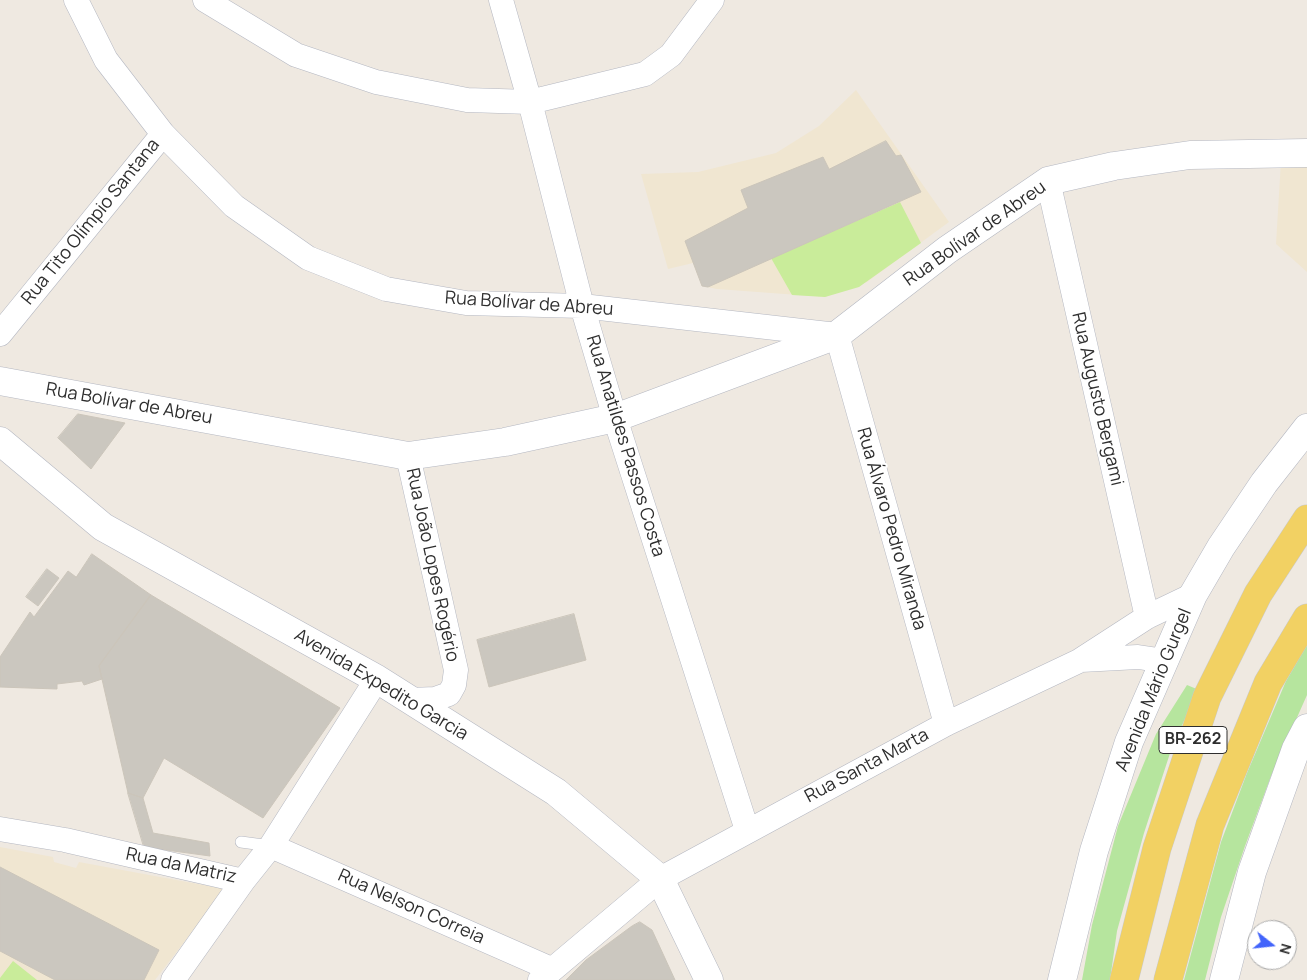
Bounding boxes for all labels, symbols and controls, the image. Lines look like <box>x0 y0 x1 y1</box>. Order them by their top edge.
street label: Rua Tito Olímpio Santana <box>17 135 165 309</box>
street label: Rua Bolívar de Abreu <box>900 177 1050 291</box>
street label: Rua Bolívar de Abreu <box>444 287 614 321</box>
street label: Rua Augusto Bergami <box>1067 310 1127 488</box>
street label: Rua Anatildes Passos Costa <box>581 333 669 559</box>
street label: Rua Bolívar de Abreu <box>44 379 214 429</box>
street label: Rua Álvaro Pedro Miranda <box>852 425 930 633</box>
street label: Rua João Lopes Rogério <box>401 466 463 664</box>
street label: Avenida Mário Gurgel <box>1111 605 1197 775</box>
street label: Avenida Expedito Garcia <box>290 625 472 745</box>
street label: Rua Santa Marta <box>801 724 933 808</box>
road number: BR-262 <box>1159 726 1227 754</box>
street label: Rua da Matriz <box>124 844 238 888</box>
street label: Rua Nelson Correia <box>334 865 488 949</box>
north arrow <box>1247 920 1297 970</box>
text: N <box>1275 942 1296 956</box>

